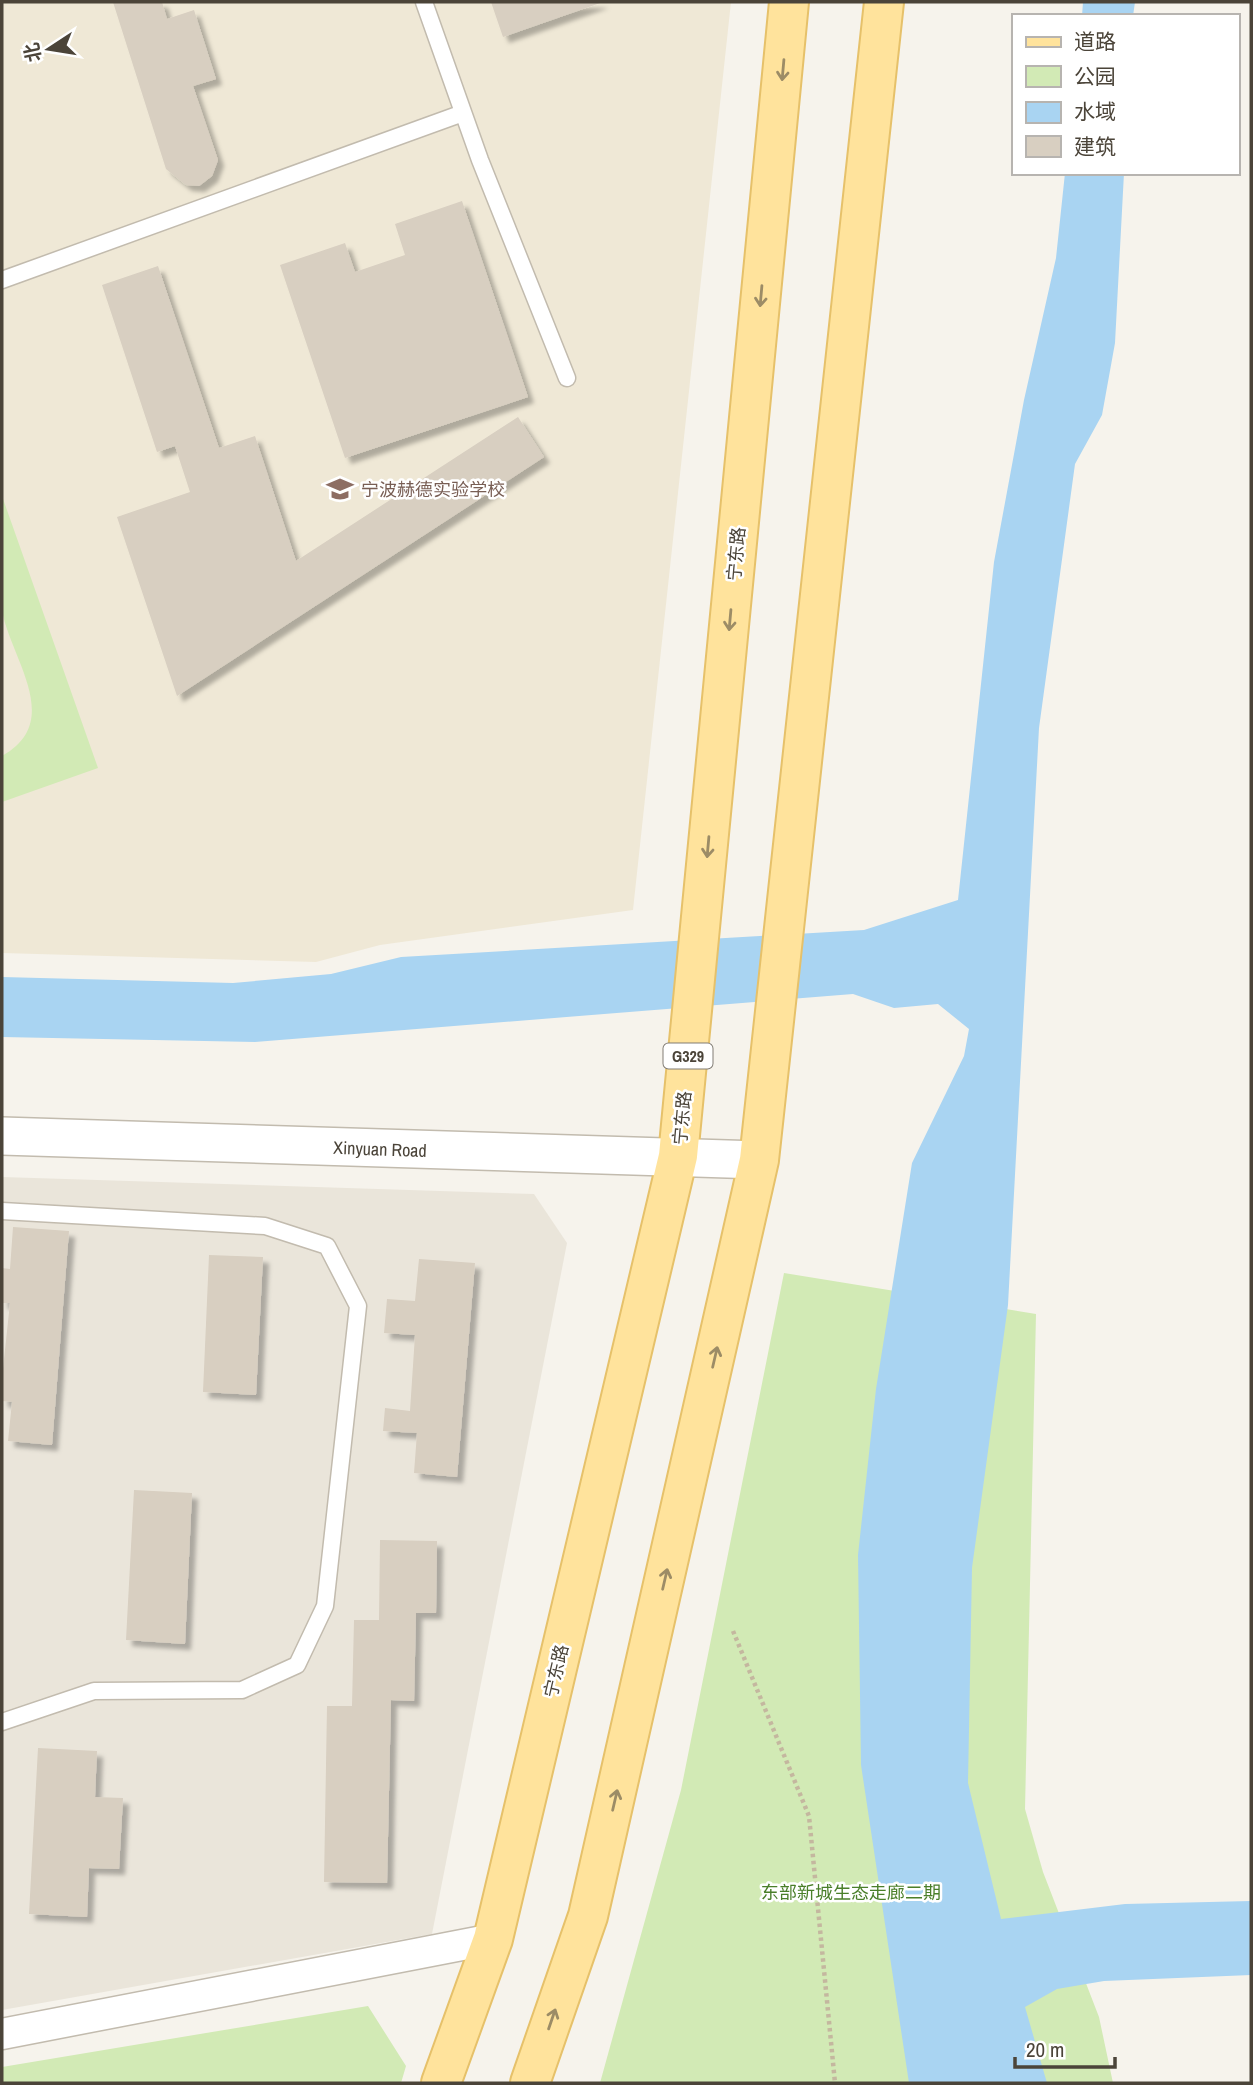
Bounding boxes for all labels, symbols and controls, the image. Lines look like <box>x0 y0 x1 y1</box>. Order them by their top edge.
north arrow <box>14 14 84 84</box>
legend <box>1012 14 1239 175</box>
text: 道路 <box>1074 27 1116 56</box>
text: 北 <box>18 41 47 65</box>
one-way arrow <box>776 58 789 80</box>
text: 公园 <box>1074 62 1116 91</box>
text: 水域 <box>1074 97 1116 126</box>
text: 建筑 <box>1074 132 1116 161</box>
one-way arrow <box>754 284 767 307</box>
school or university icon: 宁波赫德实验学校 <box>325 474 355 504</box>
place label: 宁波赫德实验学校 <box>361 477 505 502</box>
street label: 宁东路 <box>721 526 751 582</box>
one-way arrow <box>723 608 736 631</box>
one-way arrow <box>701 835 714 857</box>
road number: G329 <box>664 1044 712 1068</box>
street label: 宁东路 <box>667 1090 697 1146</box>
street label: Xinyuan Road <box>333 1135 427 1163</box>
one-way arrow <box>708 1346 722 1369</box>
one-way arrow <box>658 1568 672 1591</box>
street label: 宁东路 <box>538 1642 574 1700</box>
one-way arrow <box>609 1790 622 1812</box>
park label: 东部新城生态走廊二期 <box>761 1880 941 1905</box>
one-way arrow <box>547 2008 559 2030</box>
scale bar <box>1015 2025 1115 2070</box>
text: 20 m <box>1026 2035 1064 2064</box>

